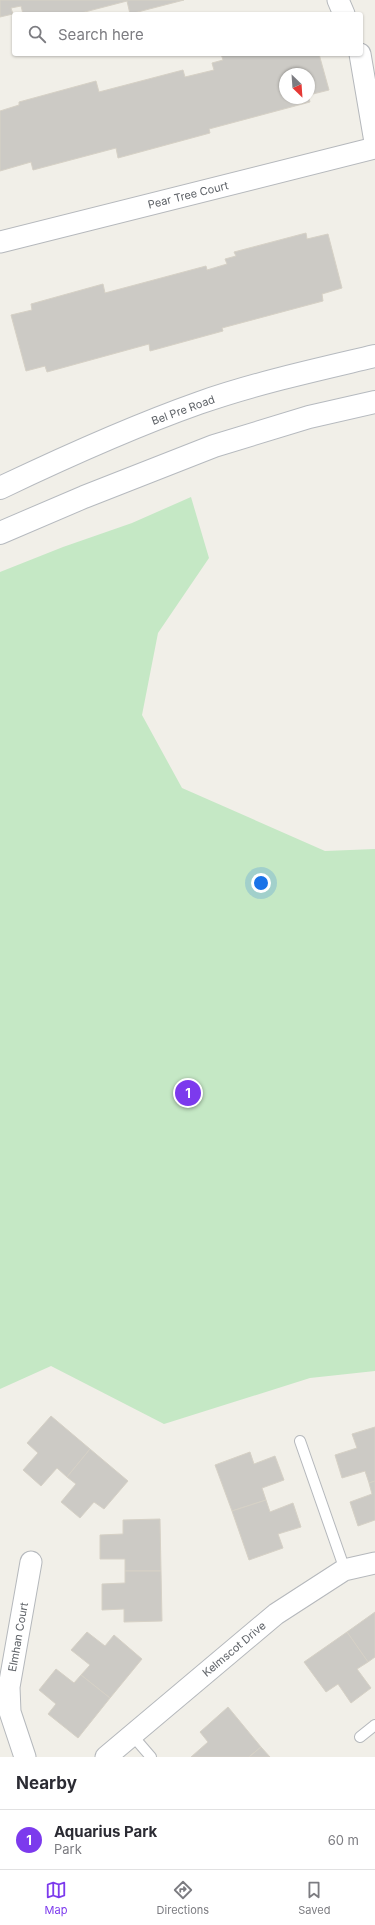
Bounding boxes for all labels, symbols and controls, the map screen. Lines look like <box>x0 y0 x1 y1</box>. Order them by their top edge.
search box <box>12 12 363 56</box>
icon: search <box>26 23 48 45</box>
text: Search here <box>58 25 144 44</box>
north arrow <box>279 68 315 104</box>
street label: Pear Tree Court <box>146 178 230 212</box>
street label: Bel Pre Road <box>149 392 217 428</box>
your location <box>251 873 271 893</box>
pin: 1 <box>175 1078 201 1108</box>
street label: Elmhan Court <box>5 1601 31 1673</box>
street label: Kelmscot Drive <box>199 1618 269 1680</box>
text: Nearby <box>16 1773 77 1793</box>
text: Aquarius Park <box>54 1822 157 1841</box>
text: 1 <box>26 1832 32 1848</box>
text: 60 m <box>328 1832 359 1848</box>
text: Park <box>54 1841 82 1857</box>
tab: Map <box>45 1879 67 1917</box>
tab: Directions <box>157 1879 209 1917</box>
tab: Saved <box>298 1879 330 1917</box>

